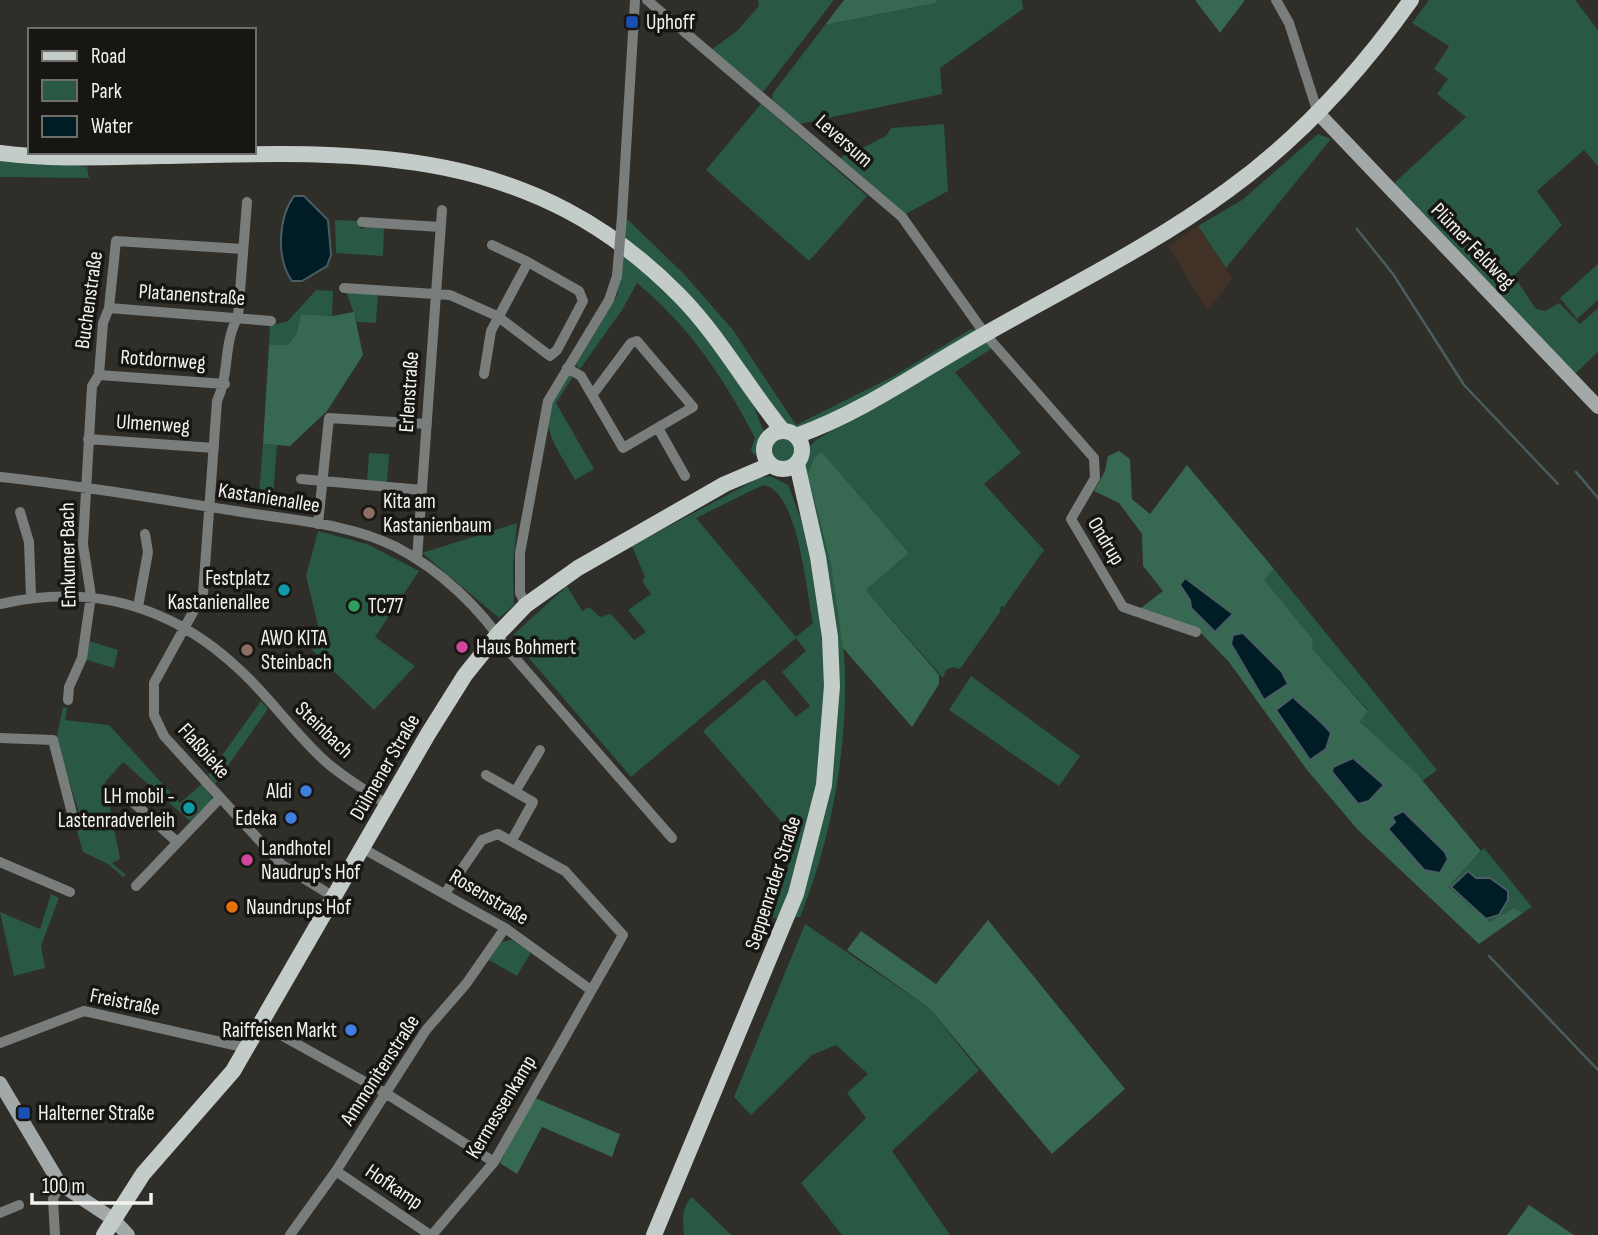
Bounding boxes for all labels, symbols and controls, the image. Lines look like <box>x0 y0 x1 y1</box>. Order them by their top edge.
place label: Uphoff <box>646 10 696 35</box>
marker: Uphoff <box>624 14 640 30</box>
legend <box>28 28 256 154</box>
text: Road <box>91 44 126 69</box>
text: Park <box>91 79 122 104</box>
street label: Leversum <box>810 109 878 173</box>
text: Water <box>91 114 133 139</box>
street label: Plümer Feldweg <box>1426 198 1520 294</box>
street label: Buchenstraße <box>70 250 108 350</box>
street label: Platanenstraße <box>138 279 246 311</box>
street label: Rotdornweg <box>120 345 206 375</box>
street label: Erlenstraße <box>394 351 424 433</box>
street label: Ulmenweg <box>115 409 191 439</box>
street label: Kastanienallee <box>216 478 322 518</box>
place label: Kita am Kastanienbaum <box>383 489 492 538</box>
street label: Emkumer Bach <box>55 502 81 608</box>
marker: Kita am Kastanienbaum <box>361 505 377 521</box>
street label: Ondrup <box>1082 512 1130 570</box>
place label: Festplatz Kastanienallee <box>167 566 270 615</box>
marker: Festplatz Kastanienallee <box>276 582 292 598</box>
place label: TC77 <box>368 594 404 619</box>
marker: TC77 <box>346 598 362 614</box>
place label: AWO KITA Steinbach <box>260 626 332 675</box>
place label: Haus Bohmert <box>476 635 576 660</box>
marker: Haus Bohmert <box>454 639 470 655</box>
marker: AWO KITA Steinbach <box>239 642 255 658</box>
street label: Steinbach <box>290 696 358 764</box>
street label: Dülmener Straße <box>345 710 425 824</box>
street label: Flaßbieke <box>173 718 235 784</box>
place label: Aldi <box>265 779 292 804</box>
marker: Aldi <box>298 783 314 799</box>
place label: LH mobil - Lastenradverleih <box>58 784 175 833</box>
marker: LH mobil - Lastenradverleih <box>181 800 197 816</box>
place label: Edeka <box>235 806 277 831</box>
marker: Edeka <box>283 810 299 826</box>
street label: Seppenrader Straße <box>740 813 806 953</box>
place label: Landhotel Naudrup's Hof <box>261 836 361 885</box>
marker: Landhotel Naudrup's Hof <box>239 852 255 868</box>
street label: Rosenstraße <box>445 864 533 930</box>
place label: Naundrups Hof <box>246 895 352 920</box>
marker: Naundrups Hof <box>224 899 240 915</box>
street label: Freistraße <box>88 983 162 1021</box>
street label: Ammonitenstraße <box>334 1010 425 1131</box>
place label: Raiffeisen Markt <box>222 1018 337 1043</box>
marker: Raiffeisen Markt <box>343 1022 359 1038</box>
street label: Kermessenkamp <box>460 1051 542 1163</box>
place label: Halterner Straße <box>38 1101 155 1126</box>
marker: Halterner Straße <box>16 1105 32 1121</box>
street label: Hofkamp <box>361 1159 427 1215</box>
scale bar <box>32 1162 150 1206</box>
text: 100 m <box>42 1174 85 1199</box>

